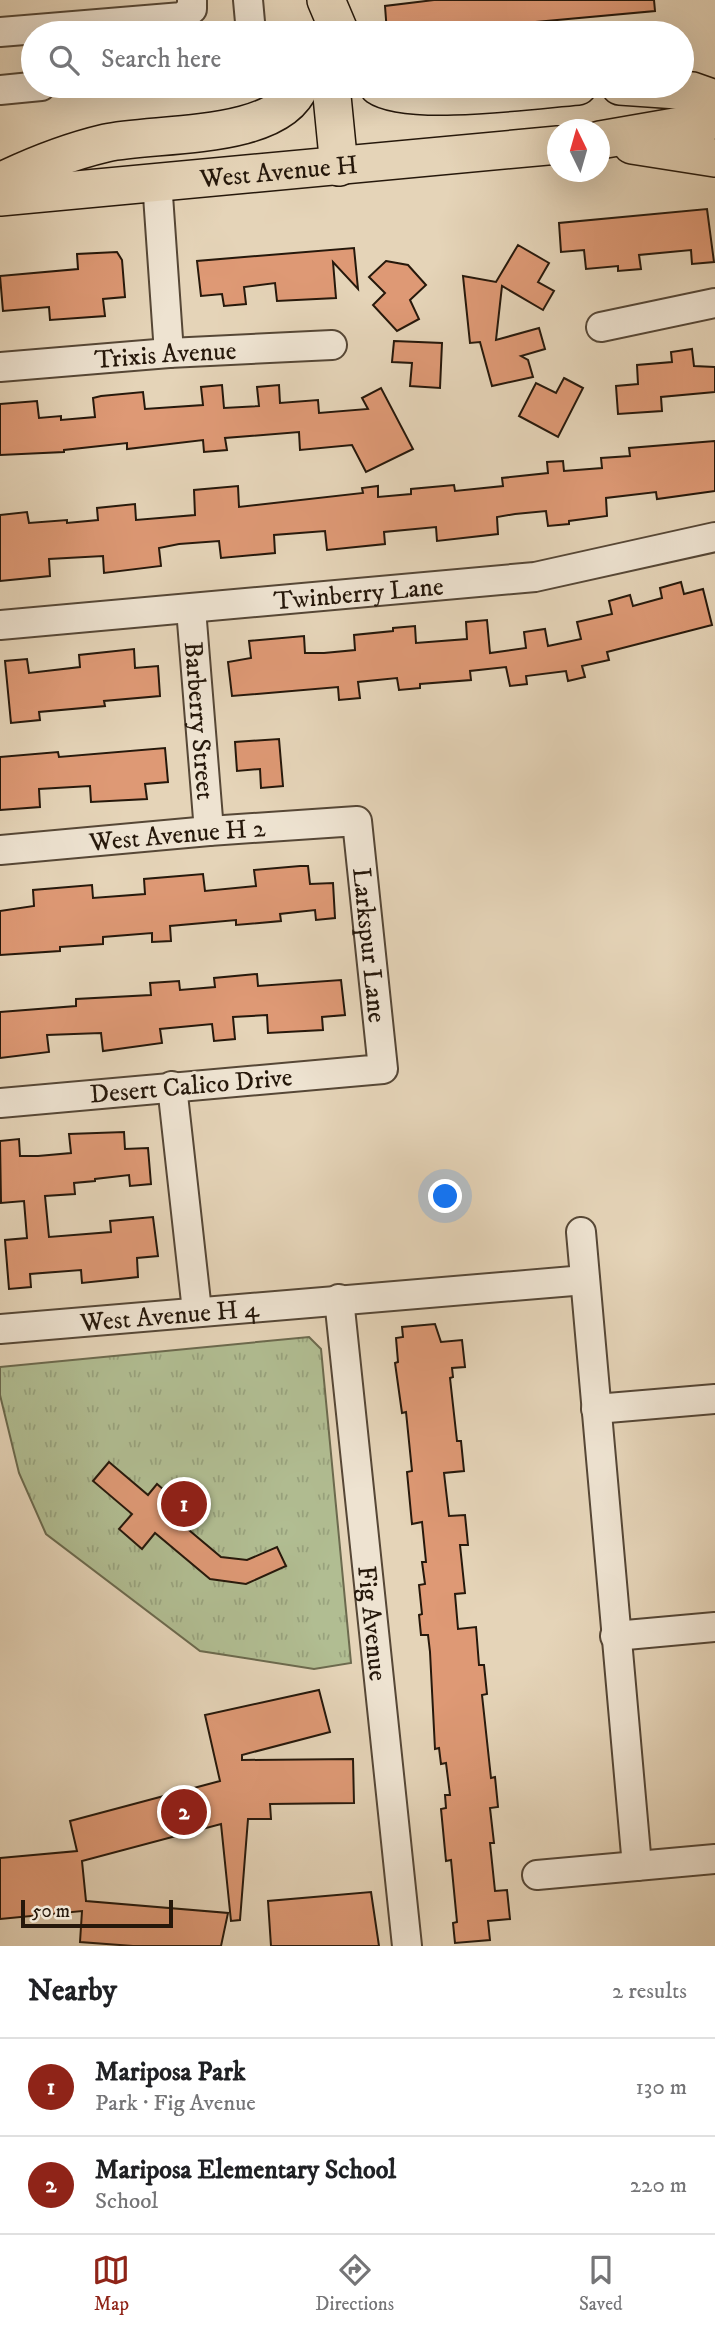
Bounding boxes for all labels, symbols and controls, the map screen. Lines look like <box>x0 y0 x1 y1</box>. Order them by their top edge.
search box <box>21 21 694 98</box>
icon: search <box>45 41 83 79</box>
text: Search here <box>101 43 221 76</box>
north arrow <box>547 119 610 182</box>
street label: West Avenue H <box>198 149 359 196</box>
street label: Trixis Avenue <box>93 335 237 377</box>
street label: Twinberry Lane <box>272 570 445 618</box>
street label: Barberry Street <box>176 640 221 801</box>
street label: West Avenue H 2 <box>87 812 267 860</box>
street label: Larkspur Lane <box>344 866 393 1025</box>
street label: Desert Calico Drive <box>88 1061 294 1112</box>
your location <box>428 1179 462 1213</box>
street label: West Avenue H 4 <box>78 1292 261 1340</box>
pin: 1 <box>161 1478 207 1530</box>
street label: Fig Avenue <box>349 1564 394 1683</box>
pin: 2 <box>161 1786 207 1838</box>
scale bar <box>21 1897 173 1929</box>
text: 50 m <box>32 1900 70 1923</box>
text: Nearby <box>28 1973 117 2010</box>
text: 2 results <box>612 1977 687 2006</box>
text: Mariposa Park <box>95 2056 246 2089</box>
text: 1 <box>47 2073 55 2102</box>
text: 130 m <box>635 2073 687 2102</box>
text: Park · Fig Avenue <box>95 2089 256 2118</box>
text: Mariposa Elementary School <box>95 2154 396 2187</box>
text: 2 <box>45 2171 57 2200</box>
text: 220 m <box>630 2171 687 2200</box>
text: School <box>95 2187 158 2216</box>
tab: Map <box>92 2251 130 2316</box>
tab: Directions <box>315 2251 394 2316</box>
tab: Saved <box>579 2251 623 2316</box>

